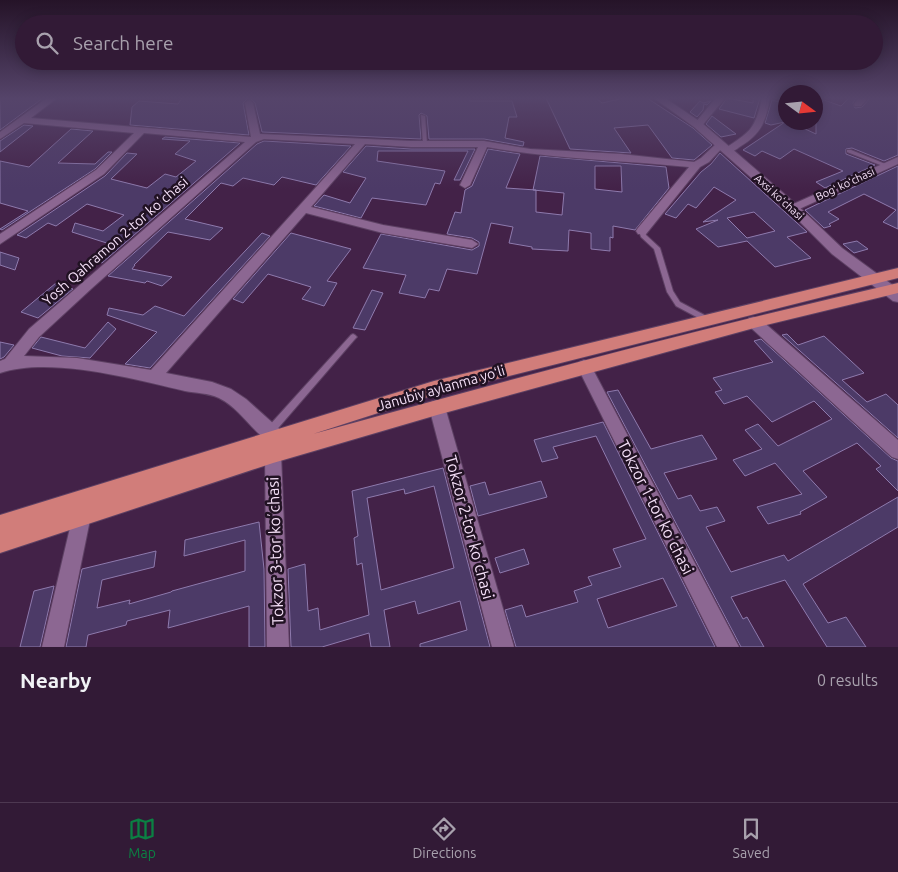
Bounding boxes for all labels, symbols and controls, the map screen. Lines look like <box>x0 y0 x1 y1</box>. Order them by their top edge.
search box <box>15 15 883 70</box>
icon: search <box>33 29 61 57</box>
text: Search here <box>73 32 173 54</box>
north arrow <box>778 85 823 130</box>
street label: Bogʻ koʻchasi <box>814 165 876 203</box>
street label: Axsi koʻchasi <box>752 172 806 222</box>
street label: Yosh Qahramon 2-tor koʼchasi <box>39 174 191 308</box>
street label: Janubiy aylanma yoʻli <box>375 362 507 414</box>
street label: Tokzor 1-tor koʼchasi <box>614 437 698 577</box>
street label: Tokzor 2-tor koʼchasi <box>442 453 498 601</box>
street label: Tokzor 3-tor koʼchasi <box>263 477 287 625</box>
text: Nearby <box>20 668 91 692</box>
text: 0 results <box>817 671 878 689</box>
tab: Map <box>128 815 156 861</box>
tab: Directions <box>412 815 476 861</box>
tab: Saved <box>733 815 770 861</box>

